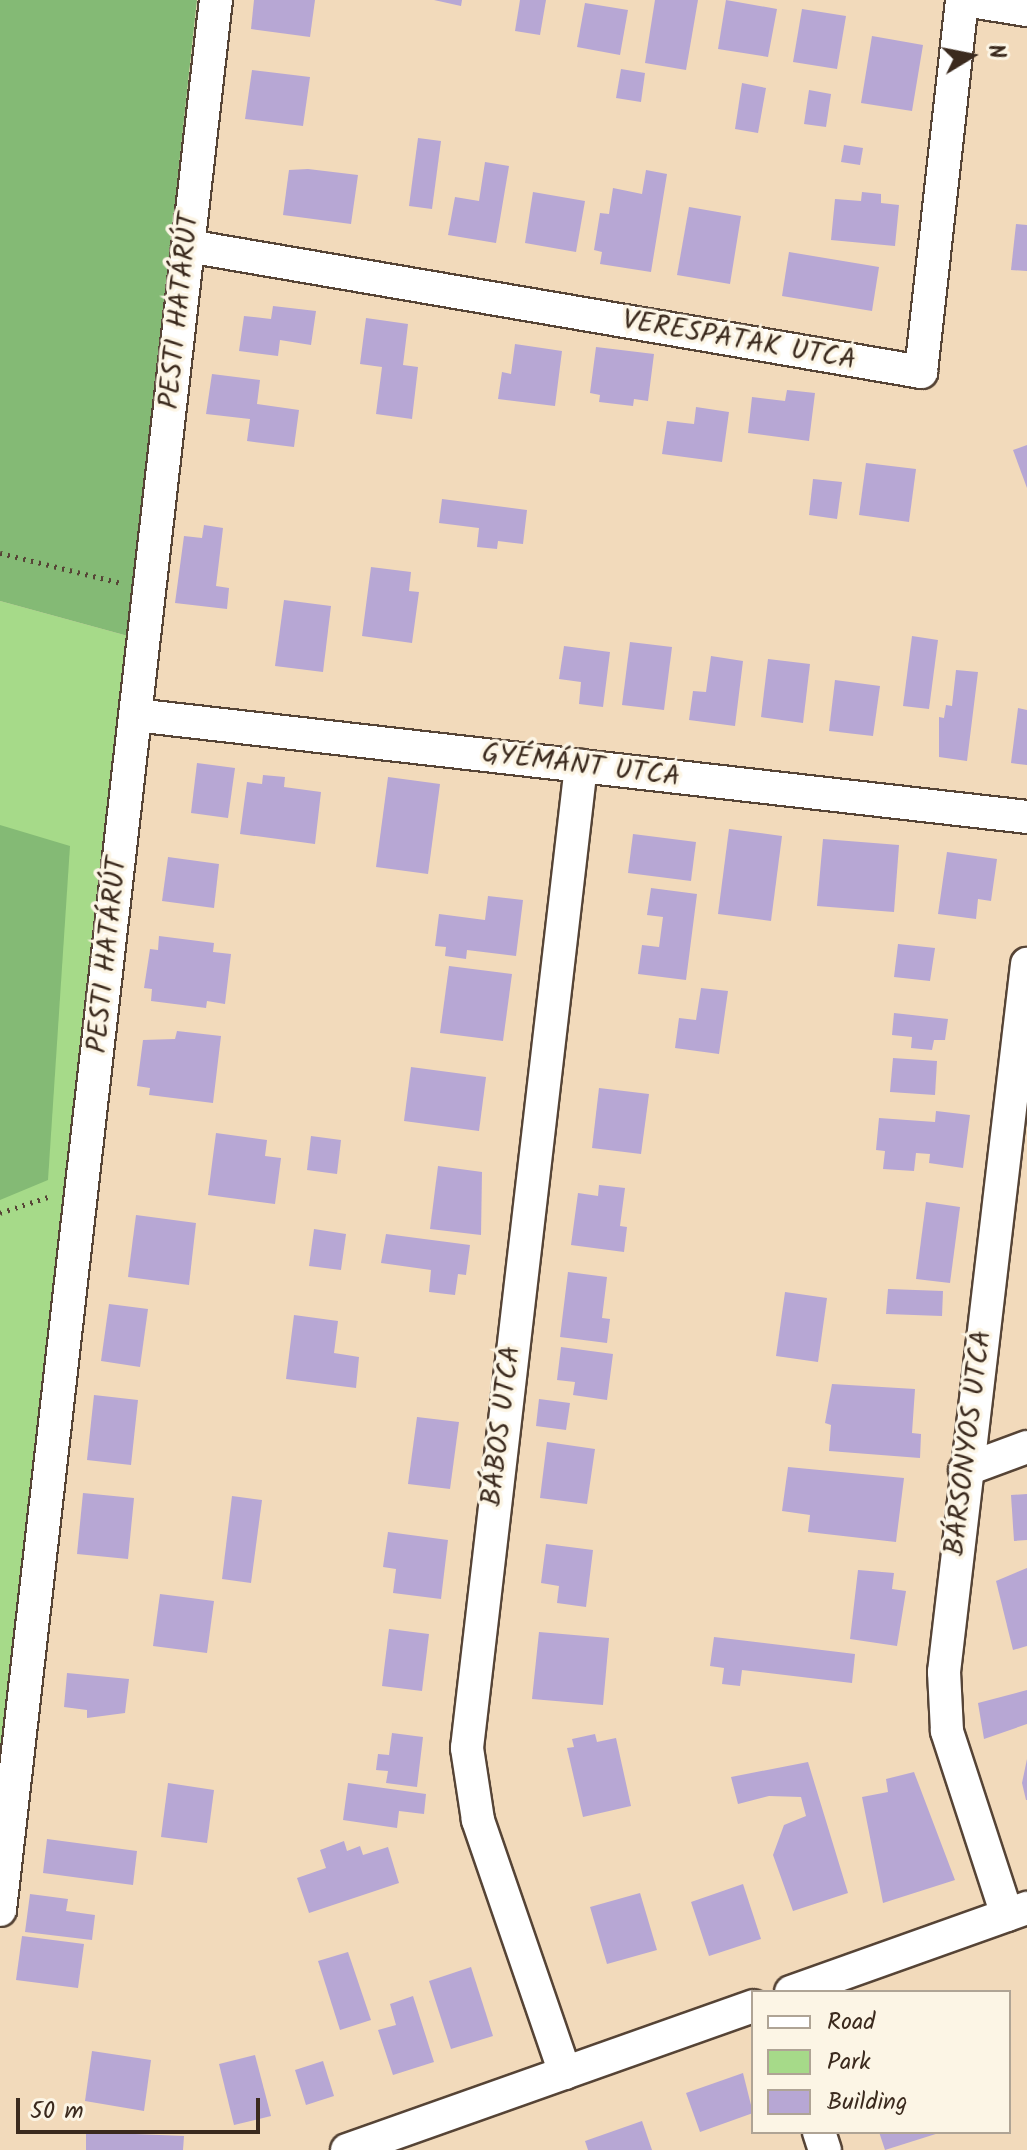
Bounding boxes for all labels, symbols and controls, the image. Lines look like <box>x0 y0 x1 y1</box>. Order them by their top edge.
north arrow <box>931 16 1011 96</box>
text: N <box>977 42 1014 62</box>
street label: PESTI HATÁRÚT <box>153 211 207 411</box>
street label: VERESPATAK UTCA <box>620 304 858 378</box>
street label: GYÉMÁNT UTCA <box>480 737 682 795</box>
street label: PESTI HATÁRÚT <box>81 855 135 1055</box>
street label: BÁRSONYOS UTCA <box>938 1328 1000 1558</box>
street label: BÁBOS UTCA <box>475 1344 529 1508</box>
legend <box>751 1990 1011 2134</box>
text: Road <box>827 2003 875 2042</box>
text: Park <box>827 2043 871 2082</box>
scale bar <box>20 2082 264 2132</box>
text: Building <box>827 2083 907 2122</box>
text: 50 m <box>30 2092 84 2131</box>

